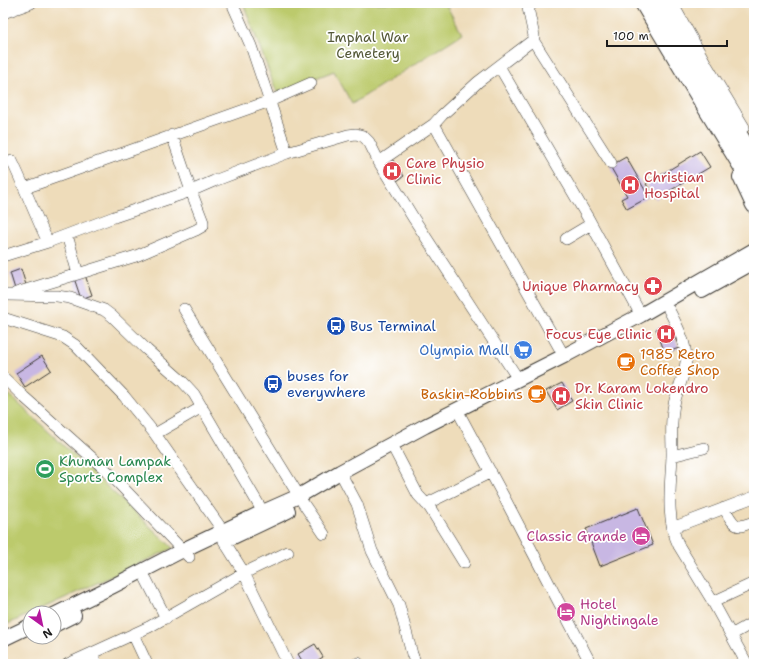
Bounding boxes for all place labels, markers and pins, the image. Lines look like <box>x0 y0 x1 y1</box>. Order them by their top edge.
place label: Care Physio Clinic <box>406 154 485 188</box>
hospital icon: Care Physio Clinic <box>381 160 403 182</box>
place label: Christian Hospital <box>644 168 705 202</box>
hospital icon: Christian Hospital <box>619 174 641 196</box>
pharmacy icon: Unique Pharmacy <box>642 275 664 297</box>
place label: Unique Pharmacy <box>522 277 639 295</box>
bus stop icon: Bus Terminal <box>325 315 347 337</box>
place label: Bus Terminal <box>350 317 436 335</box>
hospital icon: Focus Eye Clinic <box>655 323 677 345</box>
place label: Focus Eye Clinic <box>546 325 652 343</box>
supermarket icon: Olympia Mall <box>512 339 534 361</box>
place label: Olympia Mall <box>419 341 510 359</box>
place label: 1985 Retro Coffee Shop <box>640 345 720 379</box>
cafe icon: 1985 Retro Coffee Shop <box>615 351 637 373</box>
place label: buses for everywhere <box>287 367 366 401</box>
bus stop icon: buses for everywhere <box>262 373 284 395</box>
place label: Dr. Karam Lokendro Skin Clinic <box>575 379 708 413</box>
cafe icon: Baskin-Robbins <box>526 383 548 405</box>
place label: Baskin-Robbins <box>421 385 523 403</box>
hospital icon: Dr. Karam Lokendro Skin Clinic <box>550 385 572 407</box>
place label: Khuman Lampak Sports Complex <box>59 452 171 486</box>
sports icon: Khuman Lampak Sports Complex <box>34 458 56 480</box>
hotel icon: Classic Grande <box>630 525 652 547</box>
place label: Classic Grande <box>527 527 627 545</box>
place label: Hotel Nightingale <box>580 595 659 629</box>
hotel icon: Hotel Nightingale <box>555 601 577 623</box>

